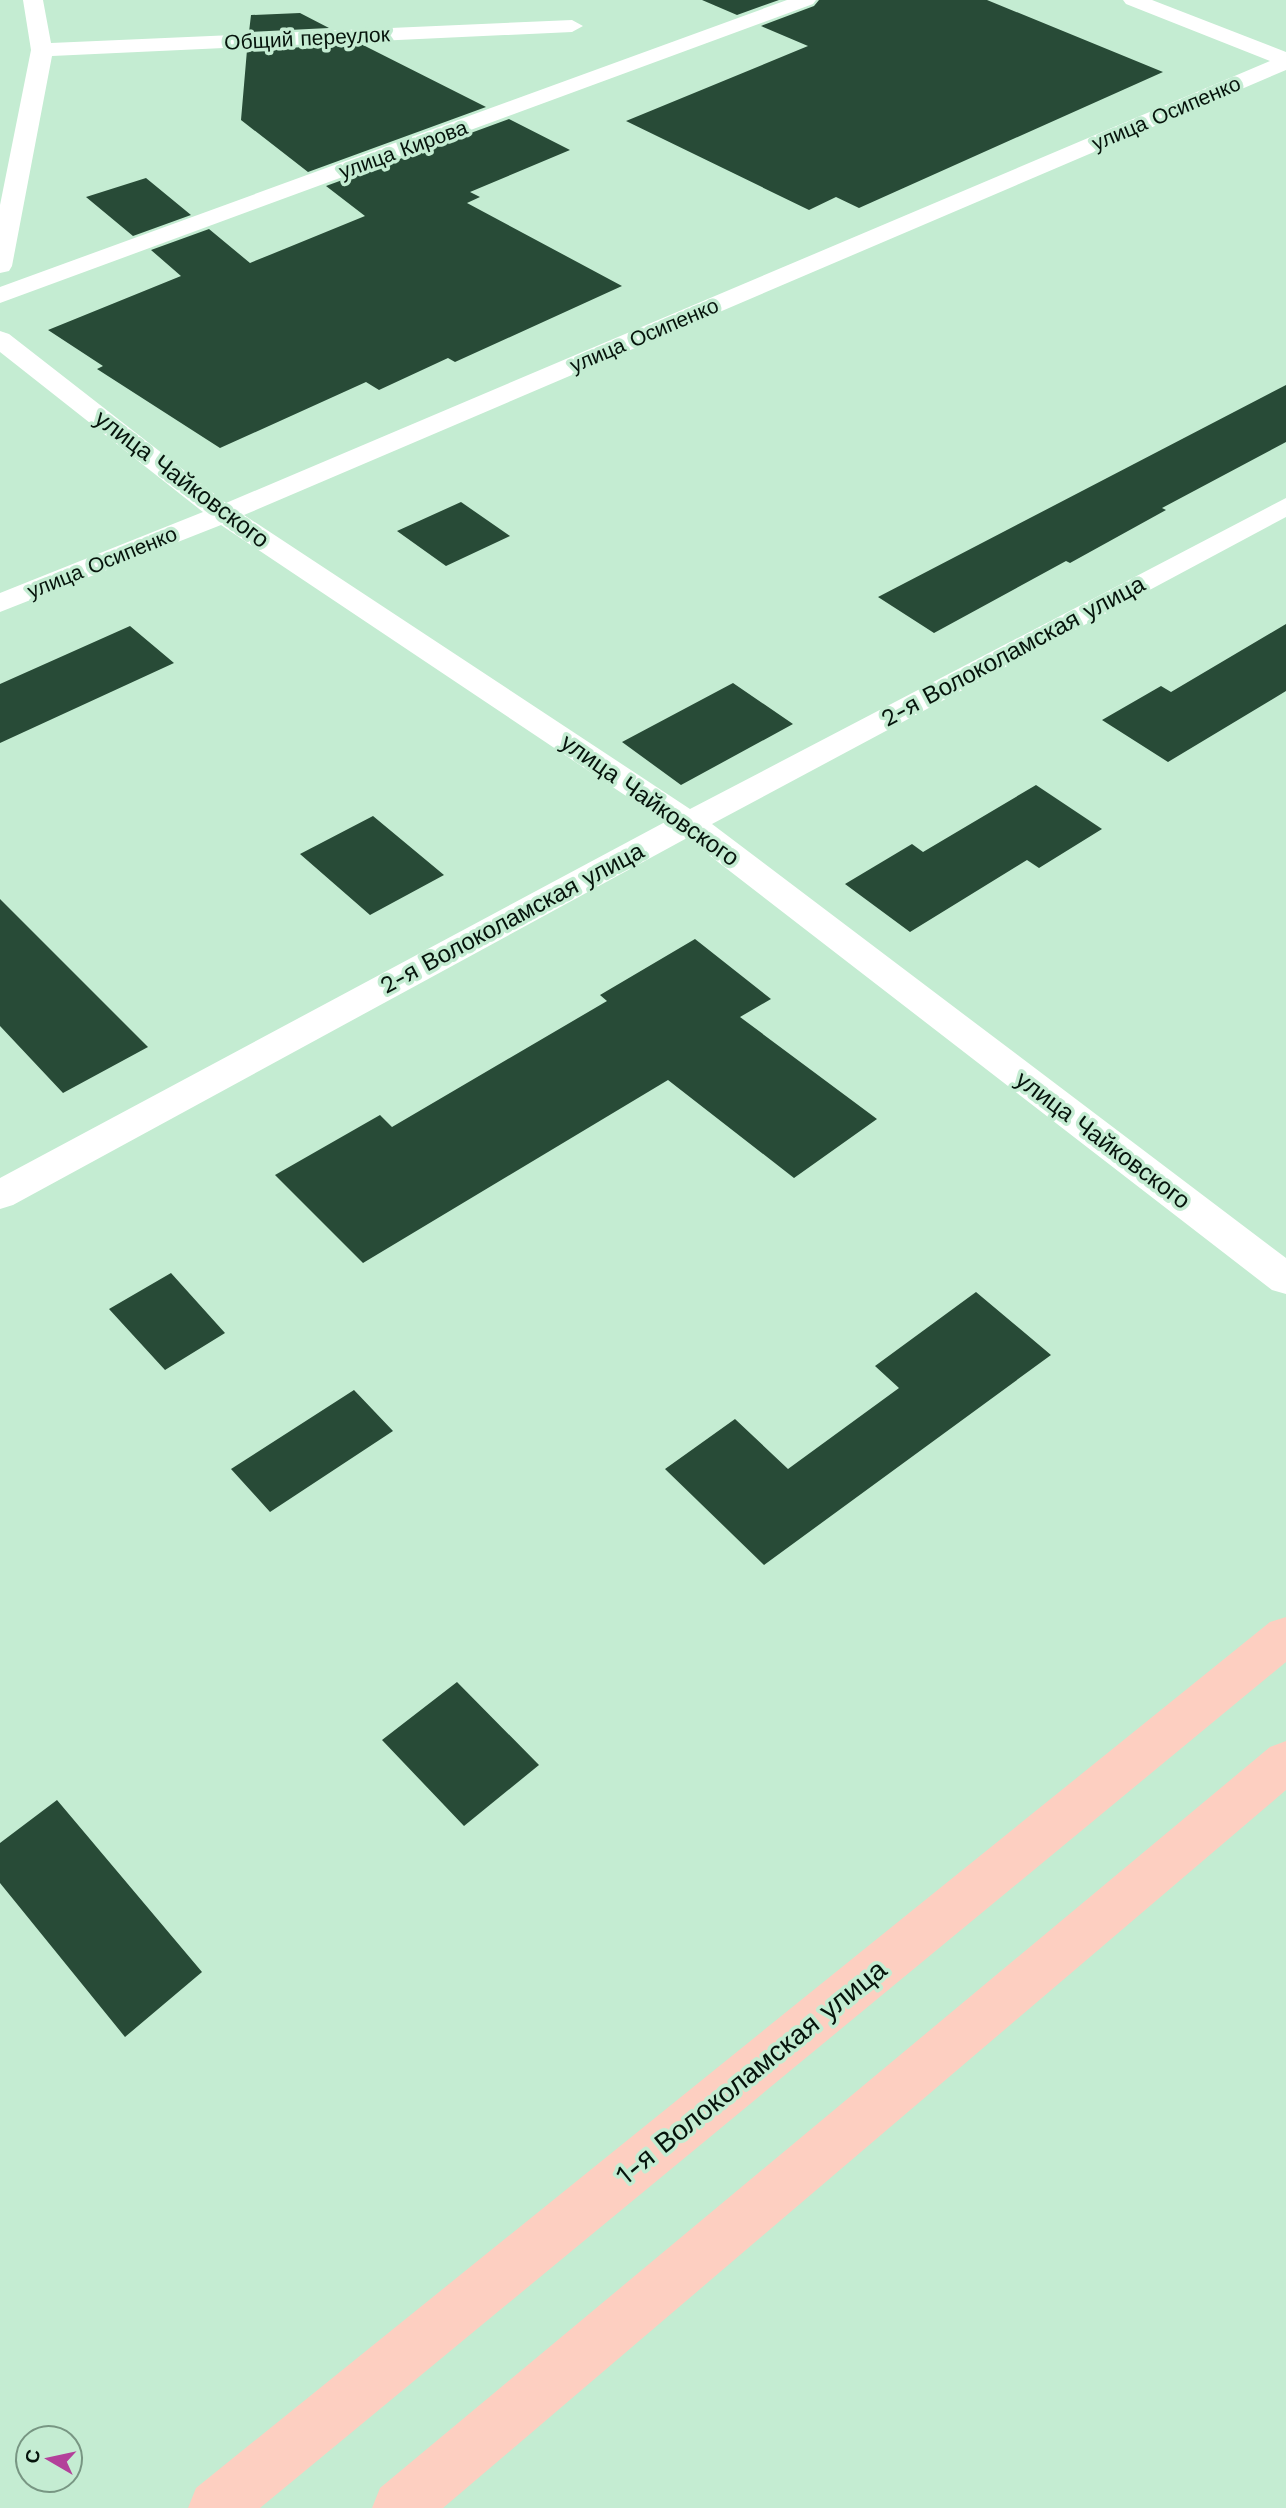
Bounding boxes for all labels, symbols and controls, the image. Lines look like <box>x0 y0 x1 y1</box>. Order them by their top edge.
street label: Общий переулок <box>224 21 391 55</box>
street label: улица Осипенко <box>1088 70 1244 156</box>
street label: улица Кирова <box>335 114 471 184</box>
street label: улица Осипенко <box>566 292 722 378</box>
street label: улица Чайковского <box>89 404 275 554</box>
street label: улица Осипенко <box>24 521 180 603</box>
street label: 2-я Волоколамская улица <box>876 569 1150 732</box>
street label: улица Чайковского <box>555 728 745 872</box>
street label: 2-я Волоколамская улица <box>375 836 649 999</box>
street label: улица Чайковского <box>1010 1065 1196 1215</box>
street label: 1-я Волоколамская улица <box>609 1952 893 2191</box>
north arrow <box>14 2424 84 2494</box>
text: С <box>20 2448 45 2465</box>

